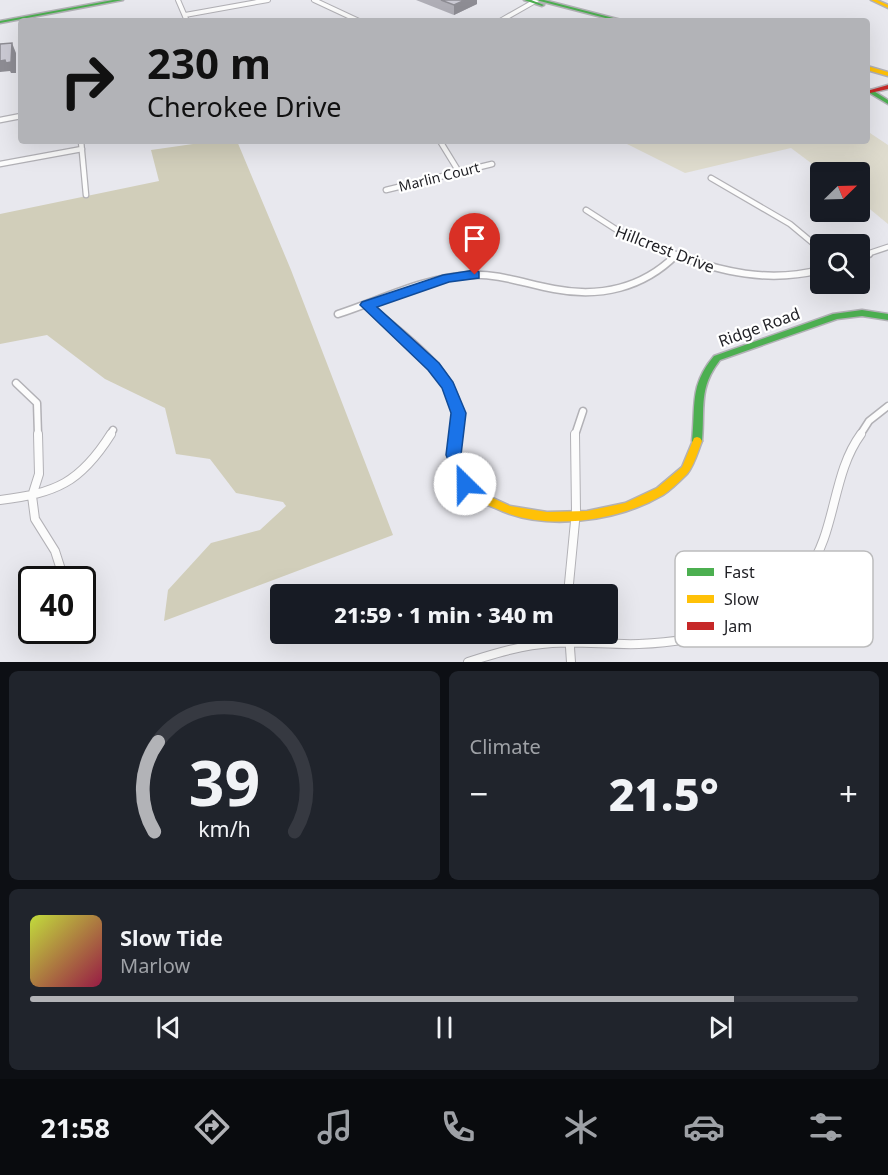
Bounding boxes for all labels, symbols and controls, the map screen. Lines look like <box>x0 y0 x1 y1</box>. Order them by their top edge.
text: 230 m <box>147 34 271 91</box>
icon: right <box>48 42 126 120</box>
text: Cherokee Drive <box>147 88 342 125</box>
street label: Marlin Court <box>396 157 481 196</box>
north arrow <box>810 162 870 222</box>
map controls <box>810 162 870 294</box>
pin <box>449 213 500 275</box>
street label: Hillcrest Drive <box>612 220 718 278</box>
icon: arrive <box>458 222 491 255</box>
button: search <box>810 234 870 294</box>
street label: Ridge Road <box>715 302 803 352</box>
position arrow <box>433 452 497 516</box>
legend <box>675 551 873 647</box>
text: Fast <box>724 561 755 583</box>
speed limit sign: 40 <box>18 566 96 644</box>
text: Slow <box>724 588 759 610</box>
text: 21:59 · 1 min · 340 m <box>334 599 554 629</box>
text: Jam <box>722 615 752 637</box>
text: Climate <box>470 733 541 760</box>
text: 39 <box>189 739 260 824</box>
text: 21.5° <box>609 763 719 824</box>
text: − <box>470 771 488 816</box>
text: + <box>839 771 858 816</box>
text: km/h <box>198 815 251 844</box>
text: Slow Tide <box>120 922 223 952</box>
text: Marlow <box>120 952 190 979</box>
icon: previous <box>152 1011 185 1044</box>
icon: pause <box>428 1011 461 1044</box>
icon: next <box>704 1011 737 1044</box>
icon: directions <box>191 1106 233 1148</box>
icon: music <box>314 1106 356 1148</box>
icon: phone <box>437 1106 479 1148</box>
icon: climate <box>560 1106 602 1148</box>
icon: car <box>683 1106 725 1148</box>
icon: filters <box>805 1106 847 1148</box>
text: 21:58 <box>40 1109 110 1146</box>

